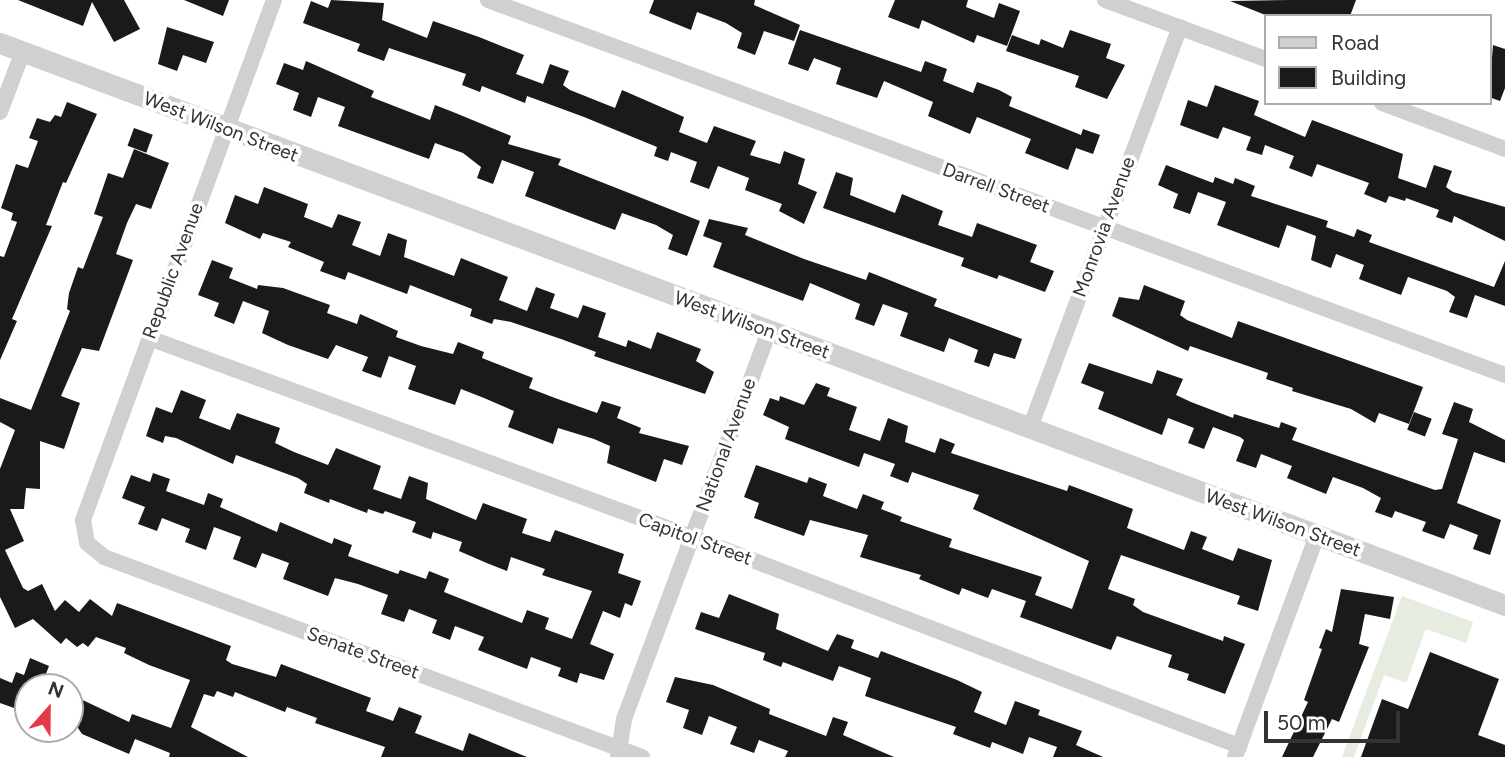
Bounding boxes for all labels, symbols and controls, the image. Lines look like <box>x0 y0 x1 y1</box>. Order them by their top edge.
legend <box>1264 14 1491 105</box>
text: Road <box>1331 30 1379 55</box>
text: Building <box>1331 65 1406 90</box>
street label: West Wilson Street <box>140 87 302 167</box>
street label: Monrovia Avenue <box>1068 154 1140 300</box>
street label: Darrell Street <box>939 158 1053 218</box>
street label: Republic Avenue <box>138 200 208 342</box>
street label: West Wilson Street <box>671 286 833 364</box>
street label: National Avenue <box>691 375 761 515</box>
street label: West Wilson Street <box>1202 484 1364 562</box>
street label: Capitol Street <box>635 508 755 570</box>
street label: Senate Street <box>304 622 422 684</box>
north arrow <box>14 673 84 743</box>
text: N <box>45 676 67 703</box>
scale bar <box>1267 698 1404 742</box>
text: 50 m <box>1277 710 1326 735</box>

